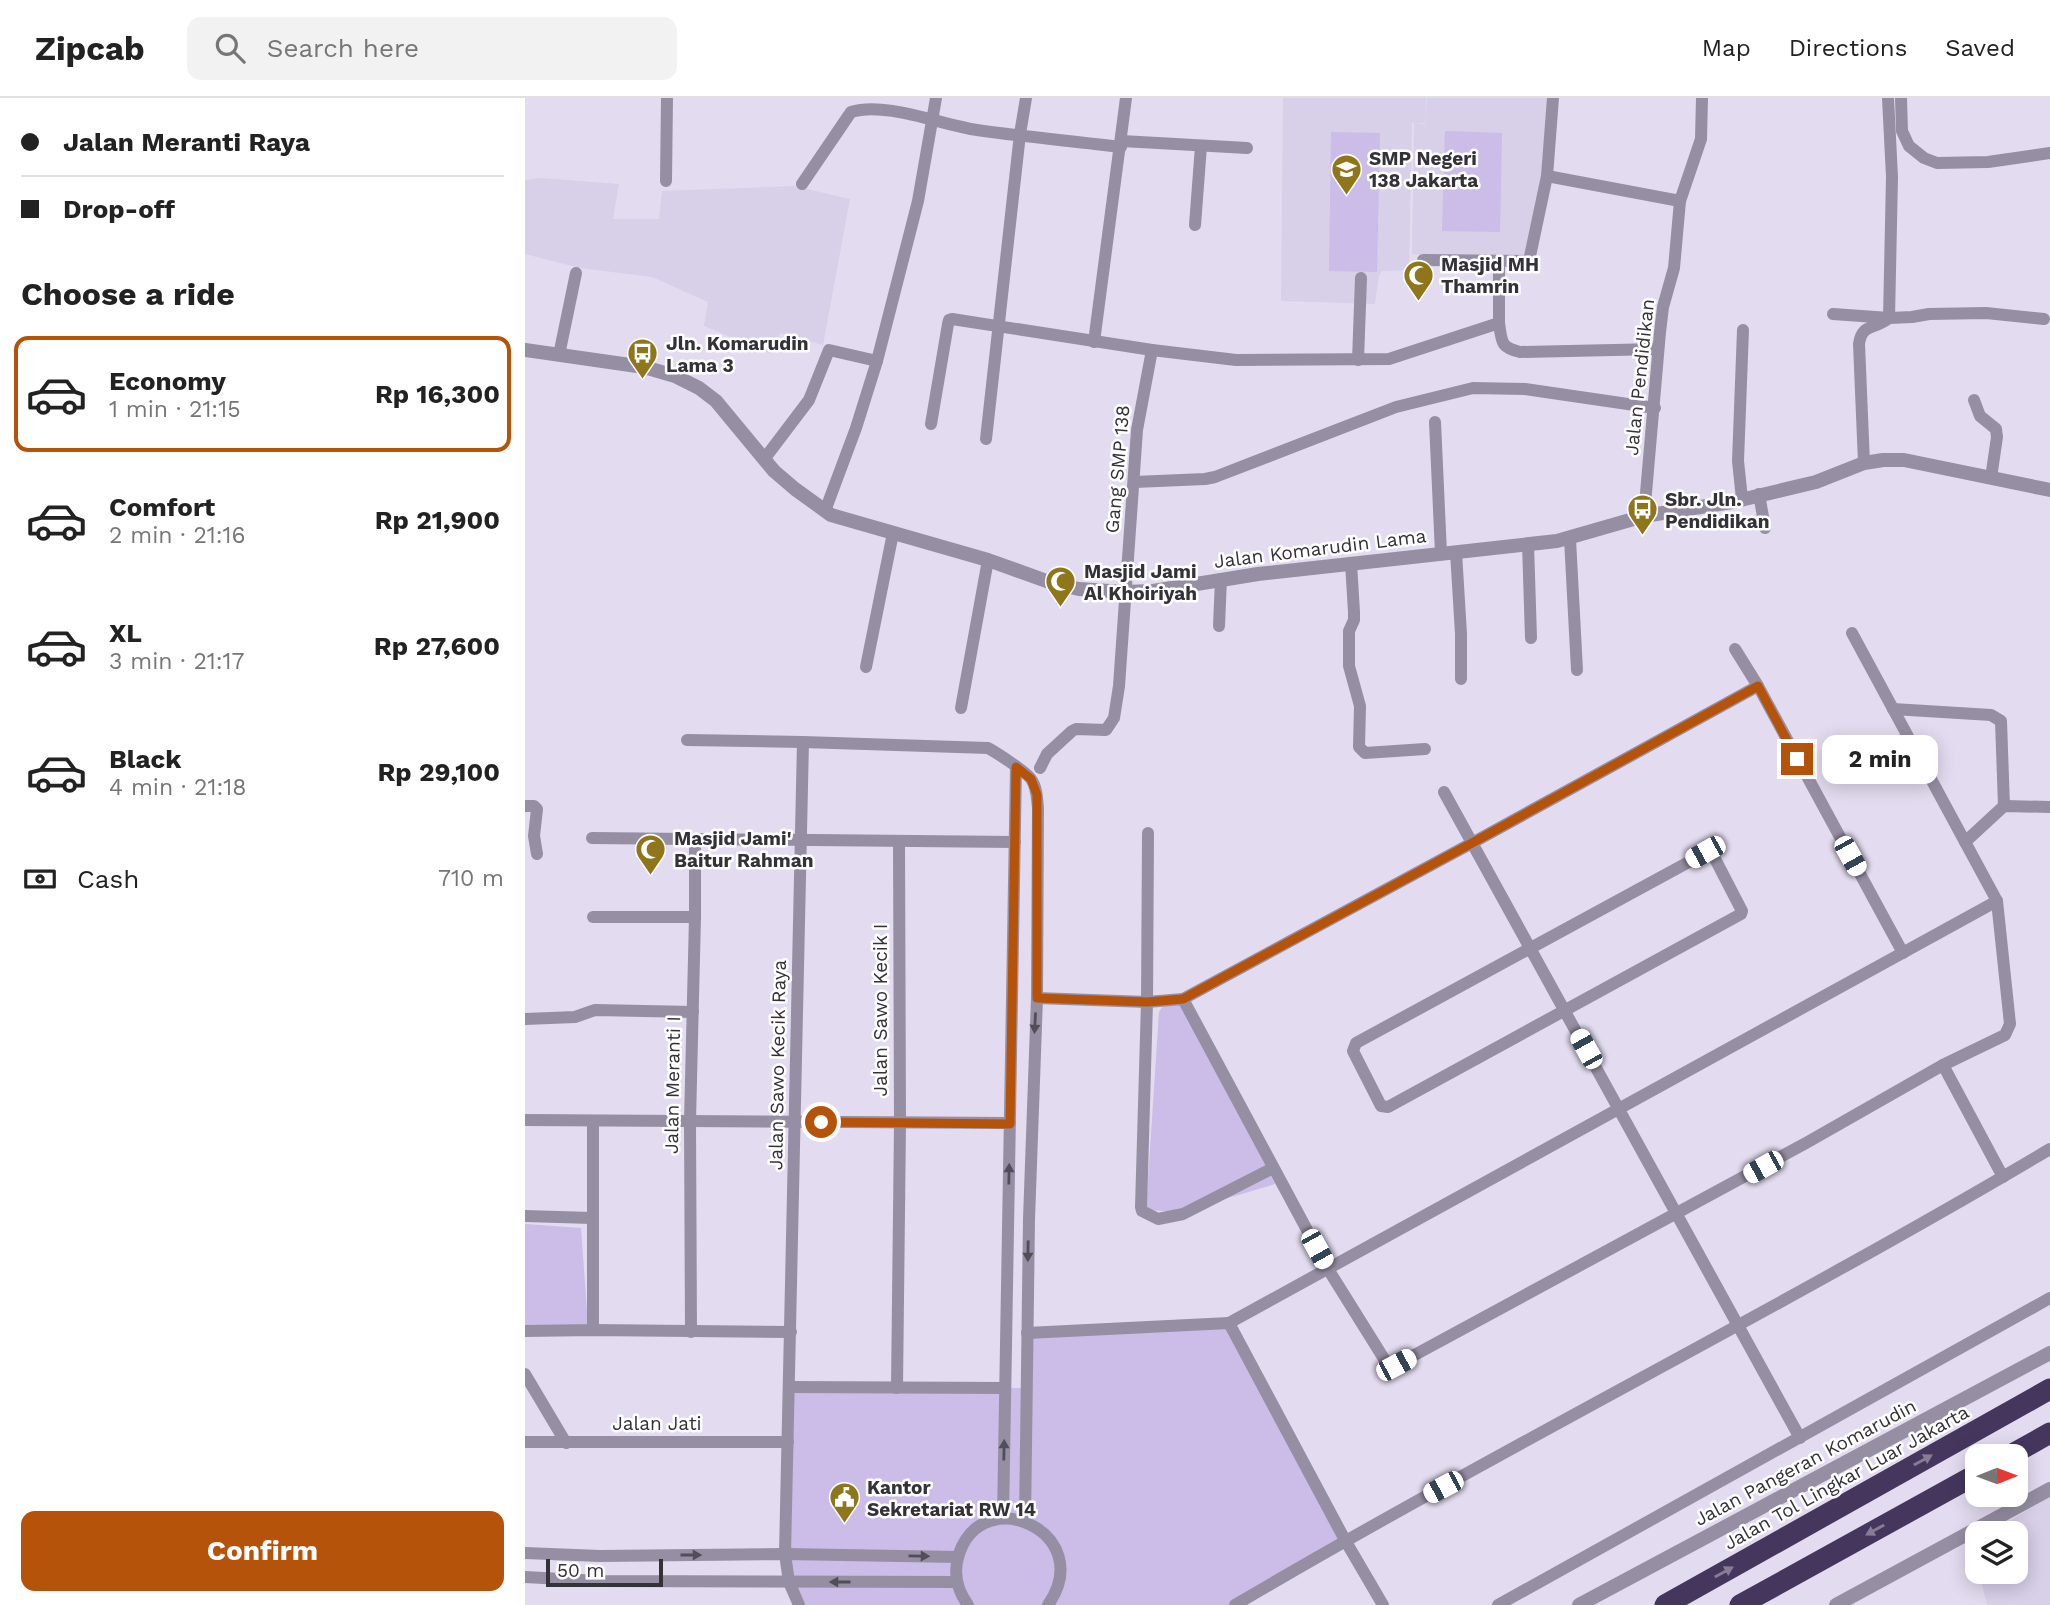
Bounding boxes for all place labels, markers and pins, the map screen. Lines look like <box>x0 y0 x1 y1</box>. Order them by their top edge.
place label: SMP Negeri 138 Jakarta <box>1369 147 1478 192</box>
school or university icon: SMP Negeri 138 Jakarta <box>1329 152 1363 196</box>
place label: Masjid MH Thamrin <box>1441 253 1539 298</box>
mosque icon: Masjid MH Thamrin <box>1401 258 1435 302</box>
place label: Jln. Komarudin Lama 3 <box>666 332 808 377</box>
bus stop icon: Jln. Komarudin Lama 3 <box>626 337 660 381</box>
place label: Sbr. Jln. Pendidikan <box>1665 488 1770 533</box>
bus stop icon: Sbr. Jln. Pendidikan <box>1625 493 1659 537</box>
place label: Masjid Jami Al Khoiriyah <box>1084 560 1197 605</box>
mosque icon: Masjid Jami Al Khoiriyah <box>1044 565 1078 609</box>
place label: Masjid Jami' Baitur Rahman <box>674 827 813 872</box>
mosque icon: Masjid Jami' Baitur Rahman <box>634 832 668 876</box>
place label: Kantor Sekretariat RW 14 <box>867 1476 1036 1521</box>
public building icon: Kantor Sekretariat RW 14 <box>827 1481 861 1525</box>

